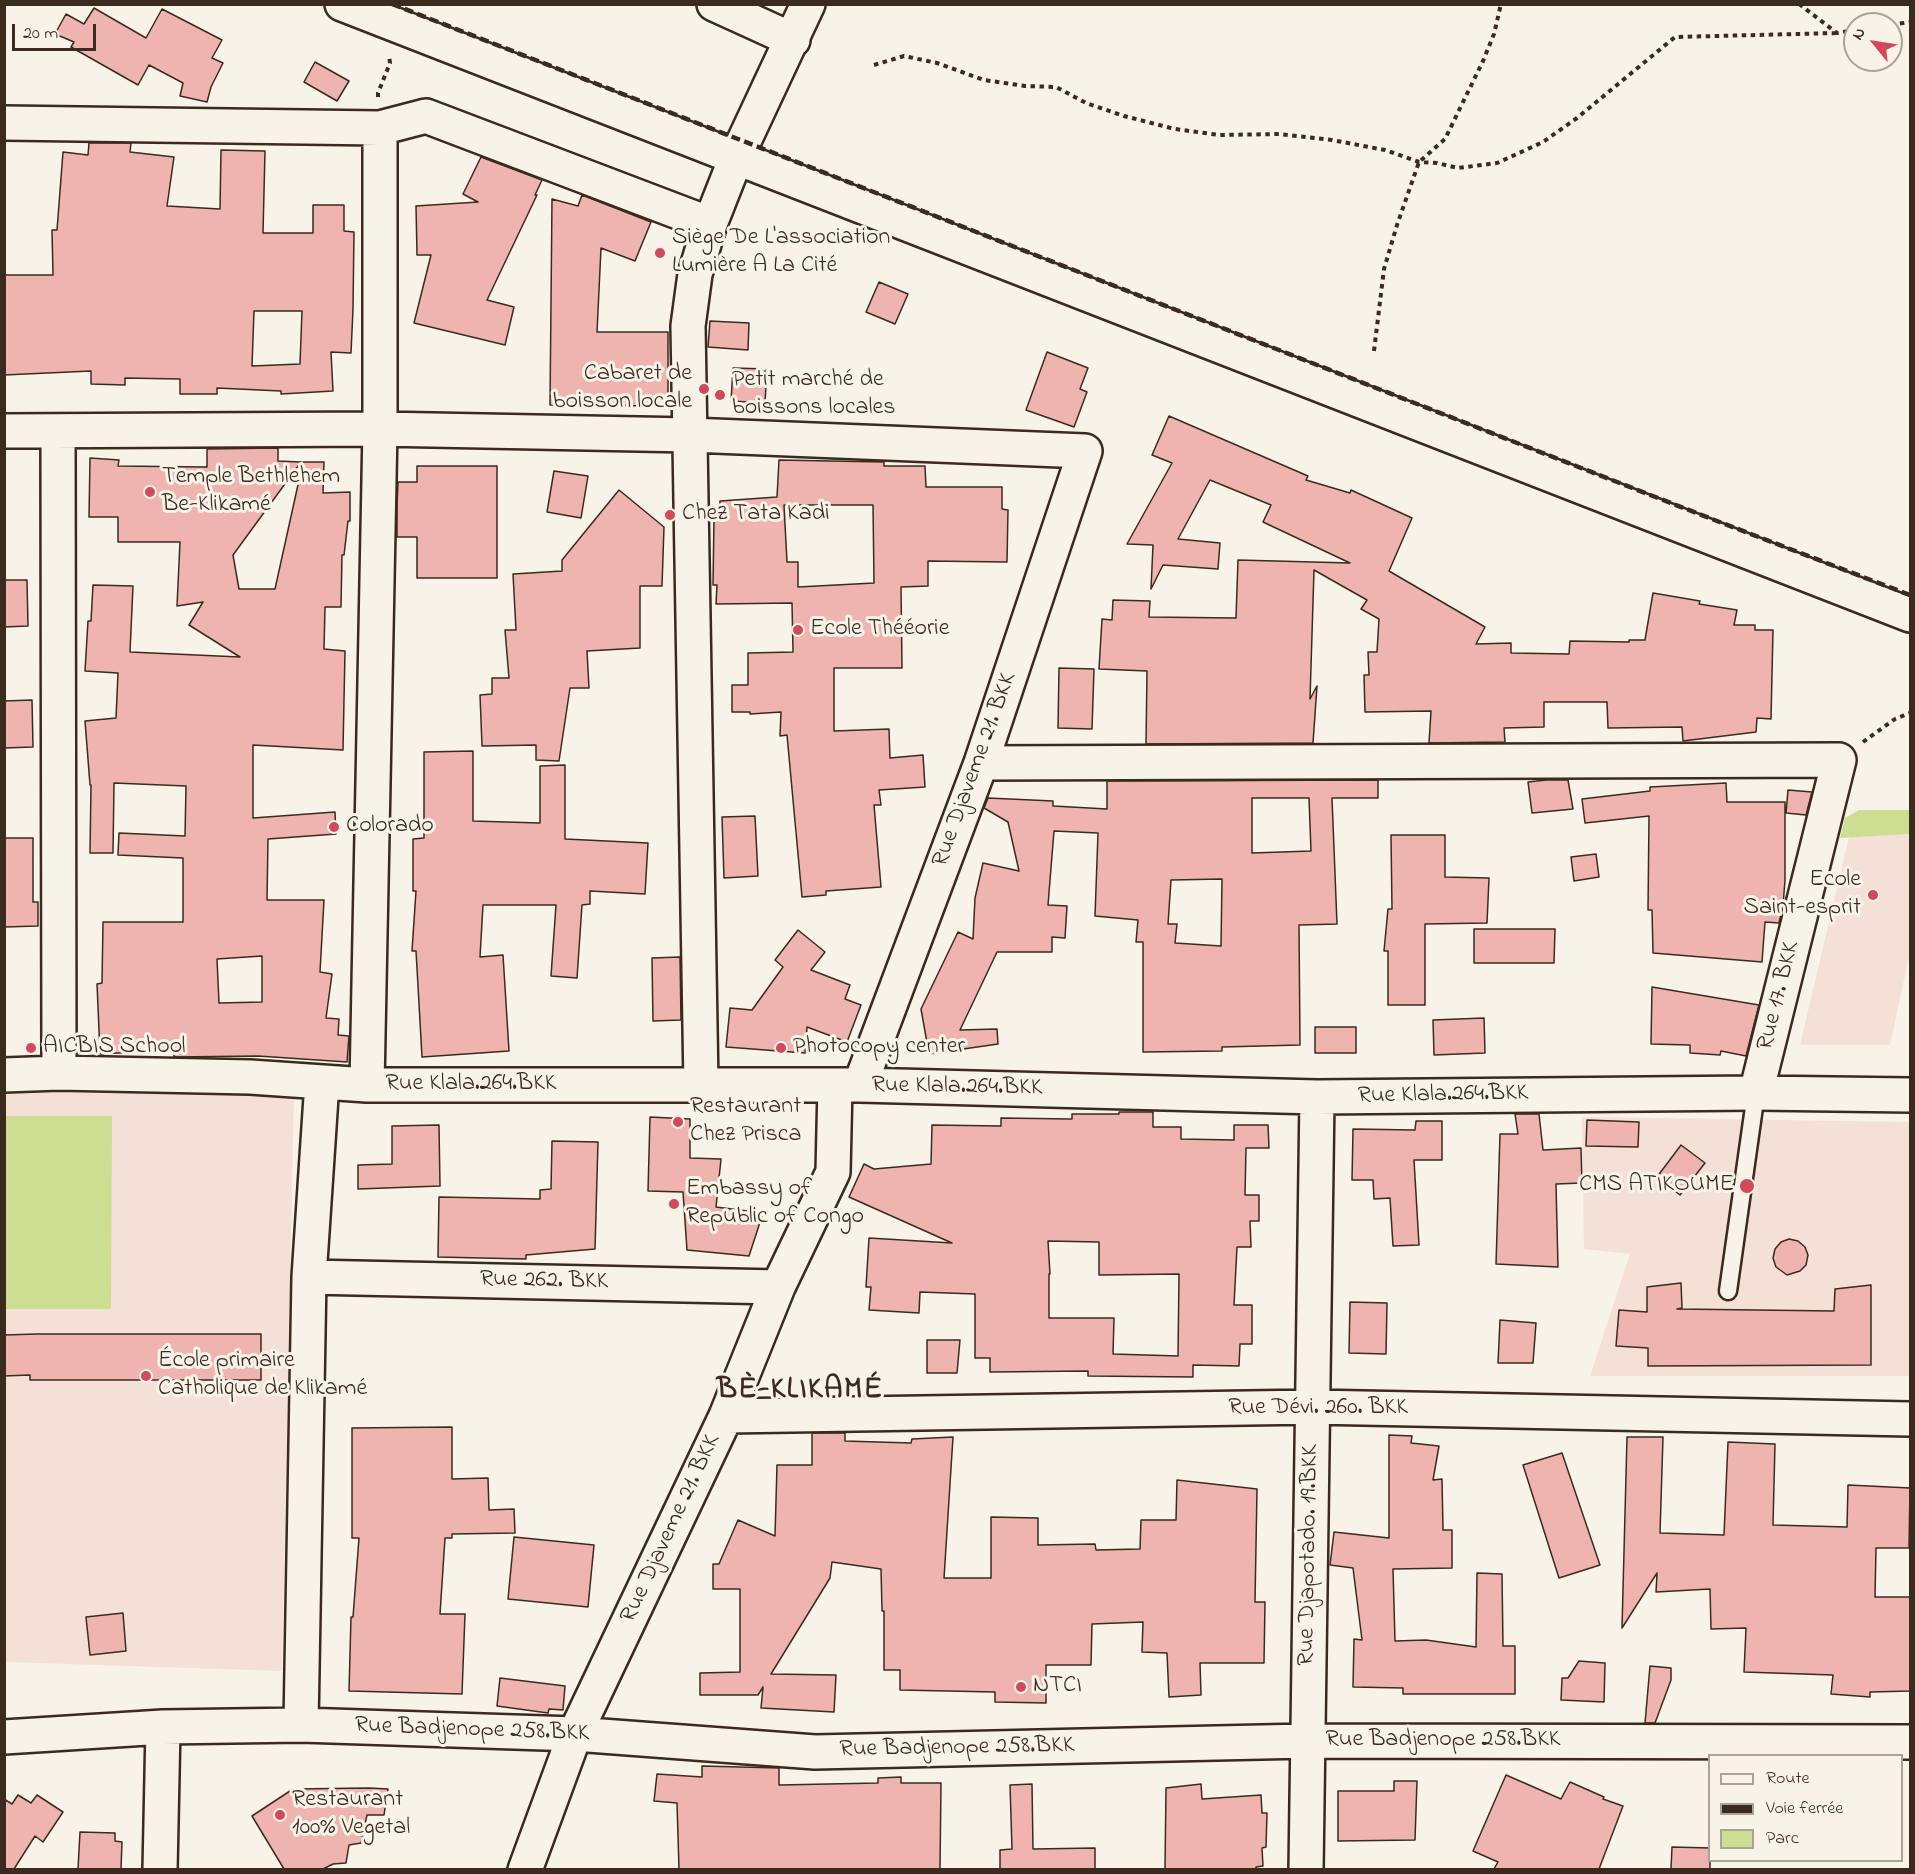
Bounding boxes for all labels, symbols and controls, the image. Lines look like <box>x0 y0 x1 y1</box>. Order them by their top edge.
scale bar <box>15 12 99 50</box>
north arrow <box>1843 12 1903 72</box>
text: 20 m <box>23 21 58 47</box>
text: N <box>1846 23 1872 45</box>
place label: Siège De L'association Lumière A La Cité <box>672 225 890 281</box>
marker: Siège De L'association Lumière A La Cité <box>653 246 667 260</box>
place label: Cabaret de boisson locale <box>553 361 692 417</box>
place label: Petit marché de boissons locales <box>732 367 896 423</box>
marker: Cabaret de boisson locale <box>697 382 711 396</box>
marker: Petit marché de boissons locales <box>713 388 727 402</box>
place label: Temple Bethlehem Be-Klikamé <box>162 464 340 520</box>
marker: Temple Bethlehem Be-Klikamé <box>143 485 157 499</box>
place label: Chez Tata Kadi <box>682 501 830 529</box>
marker: Chez Tata Kadi <box>663 508 677 522</box>
place label: Ecole Thééorie <box>810 616 949 644</box>
marker: Ecole Thééorie <box>791 623 805 637</box>
street label: Rue Djaveme 21. BKK <box>927 669 1025 871</box>
place label: Colorado <box>346 813 434 841</box>
marker: Colorado <box>327 820 341 834</box>
place label: Ecole Saint-esprit <box>1744 867 1861 923</box>
marker: Ecole Saint-esprit <box>1866 888 1880 902</box>
street label: Rue 17. BKK <box>1753 938 1807 1054</box>
place label: AICBIS School <box>43 1034 186 1062</box>
place label: Photocopy center <box>793 1034 965 1062</box>
marker: AICBIS School <box>24 1041 38 1055</box>
marker: Photocopy center <box>774 1041 788 1055</box>
street label: Rue Klala.264.BKK <box>386 1071 556 1099</box>
street label: Rue Klala.264.BKK <box>871 1072 1043 1104</box>
street label: Rue Klala.264.BKK <box>1357 1080 1529 1112</box>
place label: Restaurant Chez Prisca <box>690 1094 801 1150</box>
marker: Restaurant Chez Prisca <box>671 1115 685 1129</box>
place label: CMS ATIKOUME <box>1579 1172 1734 1200</box>
place label: Embassy of Republic of Congo <box>686 1176 864 1232</box>
marker: CMS ATIKOUME <box>1738 1177 1756 1195</box>
marker: Embassy of Republic of Congo <box>667 1197 681 1211</box>
street label: Rue 262. BKK <box>480 1266 608 1298</box>
place label: École primaire Catholique de Klikamé <box>158 1348 367 1404</box>
marker: École primaire Catholique de Klikamé <box>139 1369 153 1383</box>
district label: BÈ-KLIKAMÉ <box>717 1374 883 1410</box>
street label: Rue Dévi. 260. BKK <box>1228 1395 1408 1423</box>
street label: Rue Djaveme 21. BKK <box>616 1430 728 1628</box>
street label: Rue Djapotado. 19.BKK <box>1294 1444 1326 1666</box>
place label: NTCI <box>1033 1673 1082 1701</box>
marker: NTCI <box>1014 1680 1028 1694</box>
street label: Rue Badjenope 258.BKK <box>354 1713 590 1749</box>
street label: Rue Badjenope 258.BKK <box>1326 1727 1560 1755</box>
street label: Rue Badjenope 258.BKK <box>839 1733 1075 1765</box>
legend <box>1708 1754 1903 1862</box>
text: Route <box>1766 1766 1810 1792</box>
place label: Restaurant 100% Vegetal <box>292 1787 410 1843</box>
text: Voie ferrée <box>1766 1796 1843 1822</box>
marker: Restaurant 100% Vegetal <box>273 1808 287 1822</box>
text: Parc <box>1766 1826 1799 1852</box>

